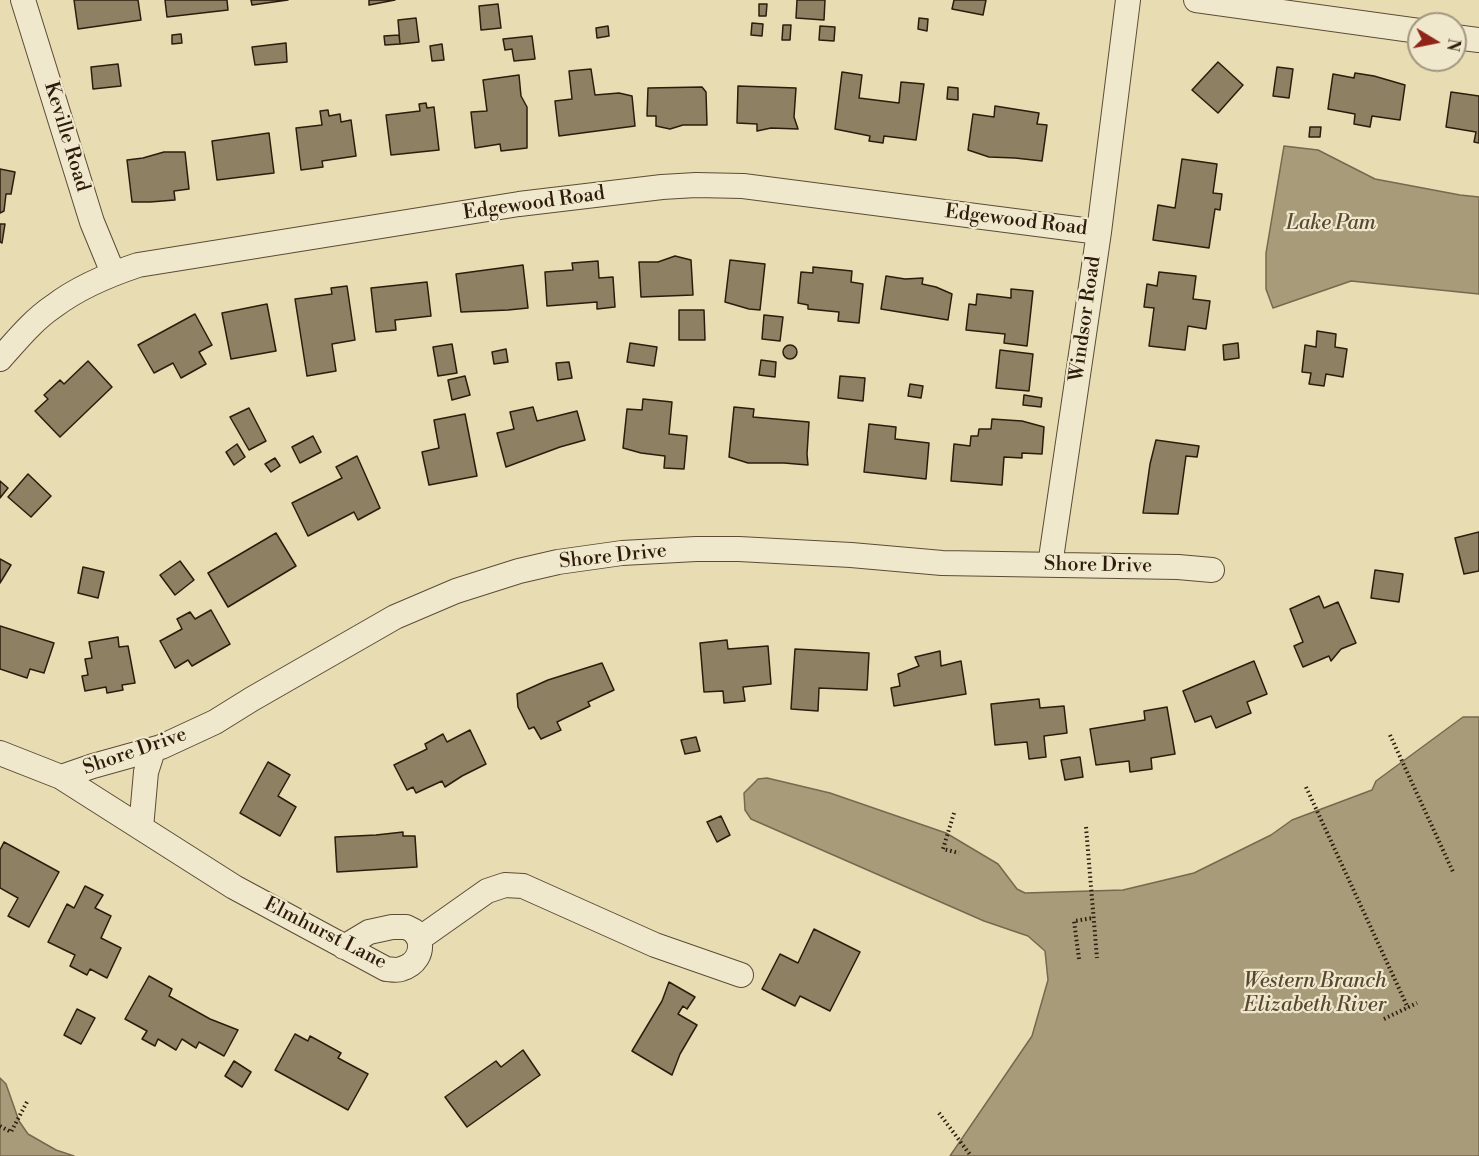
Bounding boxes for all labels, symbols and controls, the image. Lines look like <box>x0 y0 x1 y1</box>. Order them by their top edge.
north arrow <box>1407 12 1467 72</box>
text: N <box>1442 37 1464 53</box>
street label: Keville Road <box>38 79 94 195</box>
street label: Edgewood Road <box>461 182 607 226</box>
street label: Edgewood Road <box>943 200 1089 242</box>
water label: Lake Pam <box>1286 211 1376 237</box>
street label: Windsor Road <box>1065 255 1107 383</box>
street label: Shore Drive <box>558 539 668 575</box>
street label: Shore Drive <box>1044 553 1152 579</box>
street label: Shore Drive <box>80 723 190 781</box>
street label: Elmhurst Lane <box>260 893 390 975</box>
water label: Western Branch Elizabeth River <box>1243 969 1387 1019</box>

